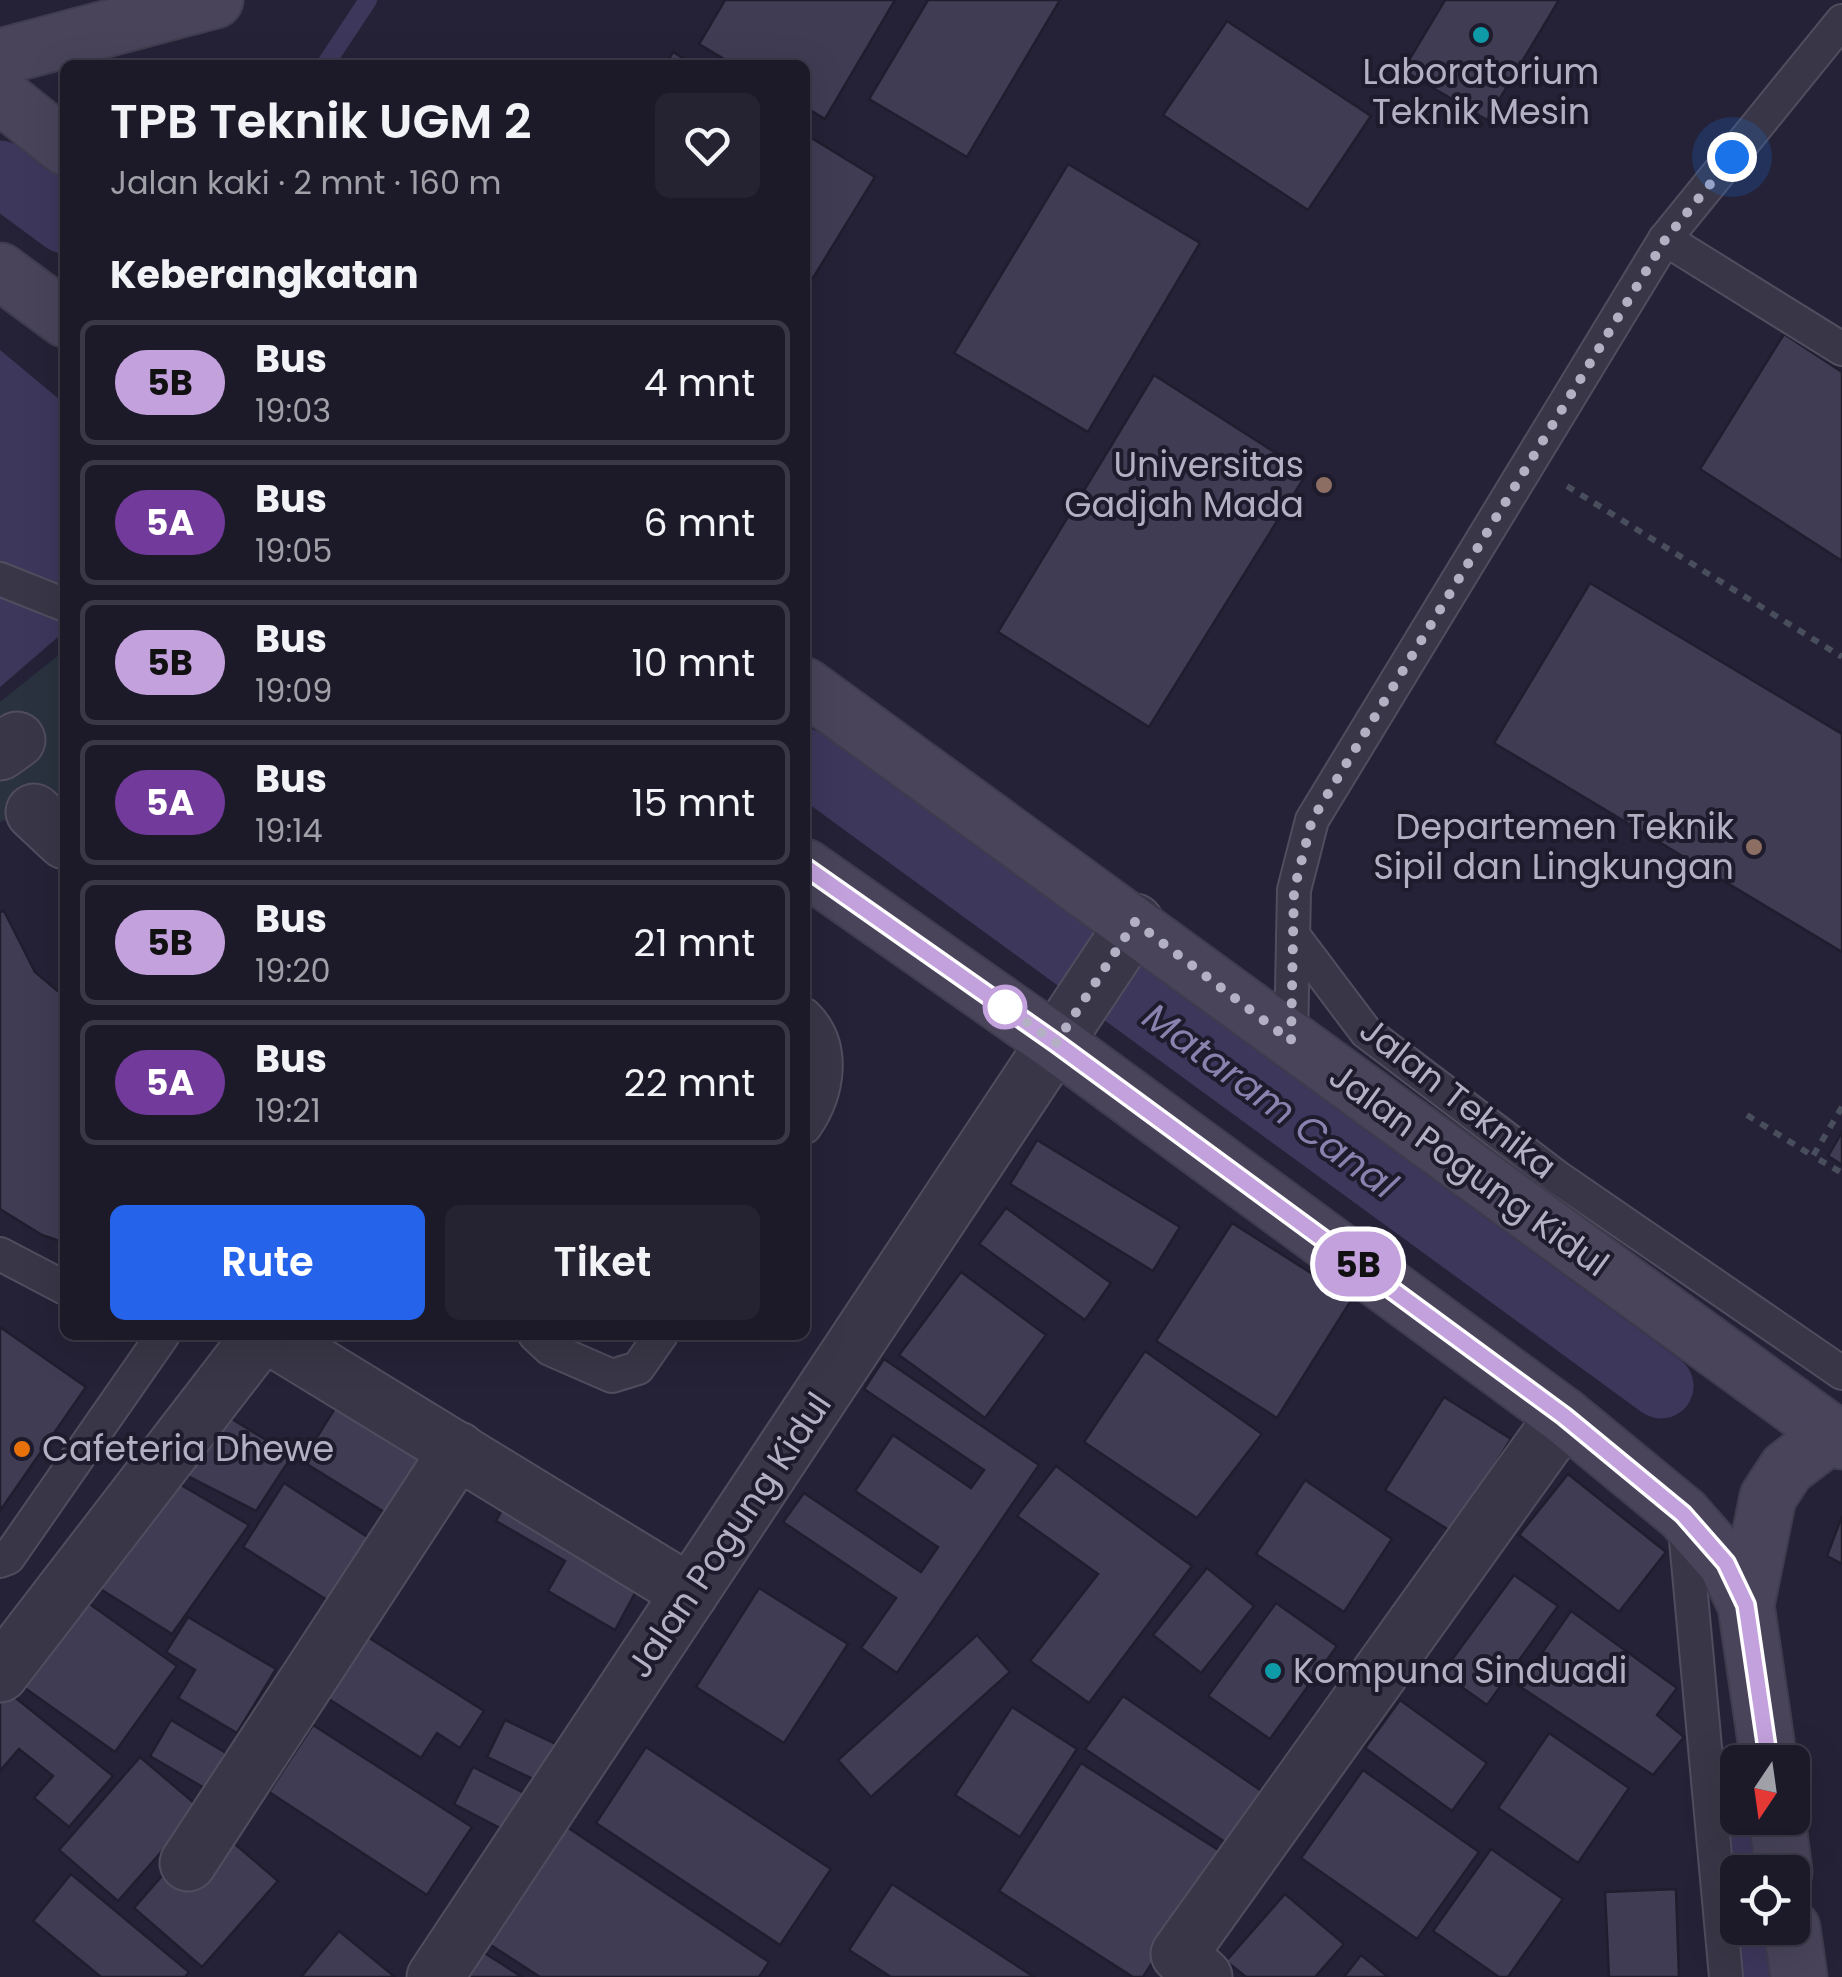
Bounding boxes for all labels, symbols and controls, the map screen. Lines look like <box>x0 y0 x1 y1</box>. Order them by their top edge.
marker: Laboratorium Teknik Mesin <box>1470 24 1492 46</box>
place label: Laboratorium Teknik Mesin <box>1363 47 1599 136</box>
text: TPB Teknik UGM 2 <box>110 88 532 155</box>
button: heart <box>655 93 760 198</box>
your location <box>1707 132 1757 182</box>
text: Jalan kaki · 2 mnt · 160 m <box>110 160 502 205</box>
text: Keberangkatan <box>110 248 419 301</box>
text: Bus <box>255 332 327 385</box>
text: 4 mnt <box>644 356 755 409</box>
text: 5B <box>147 358 193 407</box>
text: 19:03 <box>255 388 331 433</box>
place label: Universitas Gadjah Mada <box>1064 440 1304 529</box>
text: Bus <box>255 472 327 525</box>
marker: Universitas Gadjah Mada <box>1313 474 1335 496</box>
text: 6 mnt <box>643 496 755 549</box>
text: 5A <box>146 498 194 547</box>
text: 19:05 <box>255 528 332 573</box>
text: Bus <box>255 612 327 665</box>
text: 10 mnt <box>632 636 755 689</box>
text: 5B <box>147 638 193 687</box>
text: 19:09 <box>255 668 332 713</box>
text: Bus <box>255 752 327 805</box>
text: 15 mnt <box>632 776 755 829</box>
text: 5A <box>146 778 194 827</box>
place label: Departemen Teknik Sipil dan Lingkungan <box>1373 802 1734 891</box>
text: 19:14 <box>255 808 323 853</box>
marker: Departemen Teknik Sipil dan Lingkungan <box>1743 836 1765 858</box>
text: Bus <box>255 892 327 945</box>
text: 21 mnt <box>634 916 755 969</box>
text: 5B <box>147 918 193 967</box>
text: 19:20 <box>255 948 331 993</box>
unlabelled marker <box>984 986 1026 1028</box>
water label: Mataram Canal <box>1132 990 1409 1211</box>
street label: Jalan Teknika <box>1350 1005 1567 1190</box>
text: Bus <box>255 1032 327 1085</box>
street label: Jalan Pogung Kidul <box>1320 1051 1619 1288</box>
text: 22 mnt <box>624 1056 755 1109</box>
text: 5A <box>146 1058 194 1107</box>
text: 19:21 <box>255 1088 321 1133</box>
button: Rute <box>110 1205 425 1320</box>
button: Tiket <box>445 1205 760 1320</box>
line badge: 5B <box>1313 1232 1403 1296</box>
text: 5B <box>1335 1240 1381 1289</box>
street label: Jalan Pogung Kidul <box>615 1382 842 1687</box>
place label: Cafeteria Dhewe <box>42 1424 334 1473</box>
marker: Cafeteria Dhewe <box>11 1438 33 1460</box>
place label: Kompuna Sinduadi <box>1293 1646 1627 1695</box>
marker: Kompuna Sinduadi <box>1262 1660 1284 1682</box>
north arrow <box>1720 1745 1810 1835</box>
map controls <box>1720 1745 1810 1945</box>
button: locate <box>1720 1855 1810 1945</box>

